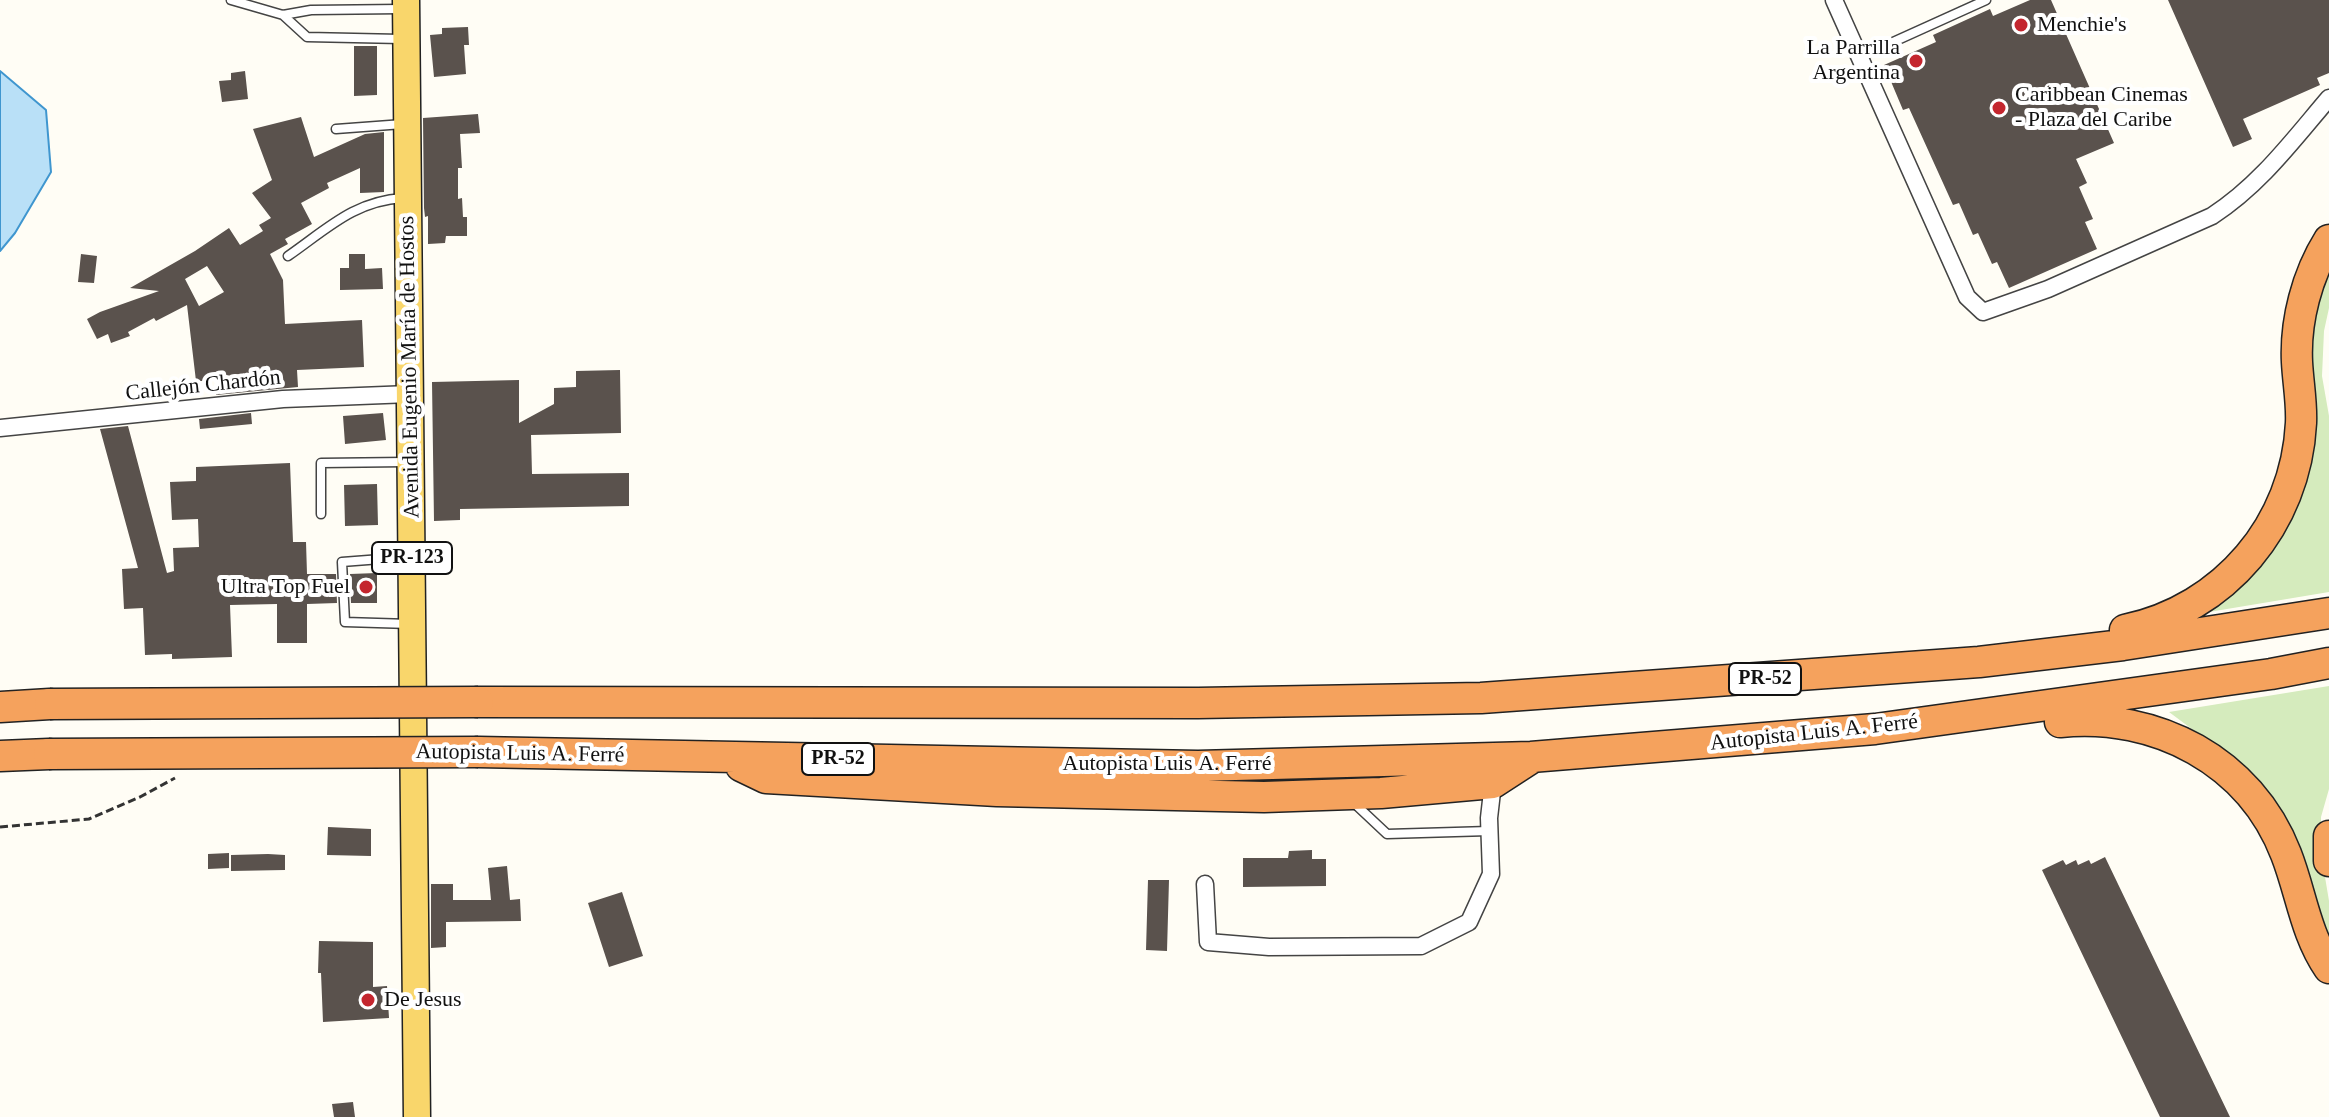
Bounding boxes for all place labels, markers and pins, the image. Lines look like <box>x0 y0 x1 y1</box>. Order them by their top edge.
place label: Menchie's <box>2037 12 2126 38</box>
marker: Menchie's <box>2012 16 2030 34</box>
place label: La Parrilla Argentina <box>1807 35 1900 86</box>
marker: La Parrilla Argentina <box>1907 52 1925 70</box>
place label: Caribbean Cinemas - Plaza del Caribe <box>2015 82 2188 134</box>
marker: Caribbean Cinemas - Plaza del Caribe <box>1990 99 2008 117</box>
place label: Ultra Top Fuel <box>221 574 350 600</box>
marker: Ultra Top Fuel <box>357 578 375 596</box>
place label: De Jesus <box>384 987 462 1013</box>
marker: De Jesus <box>359 991 377 1009</box>

